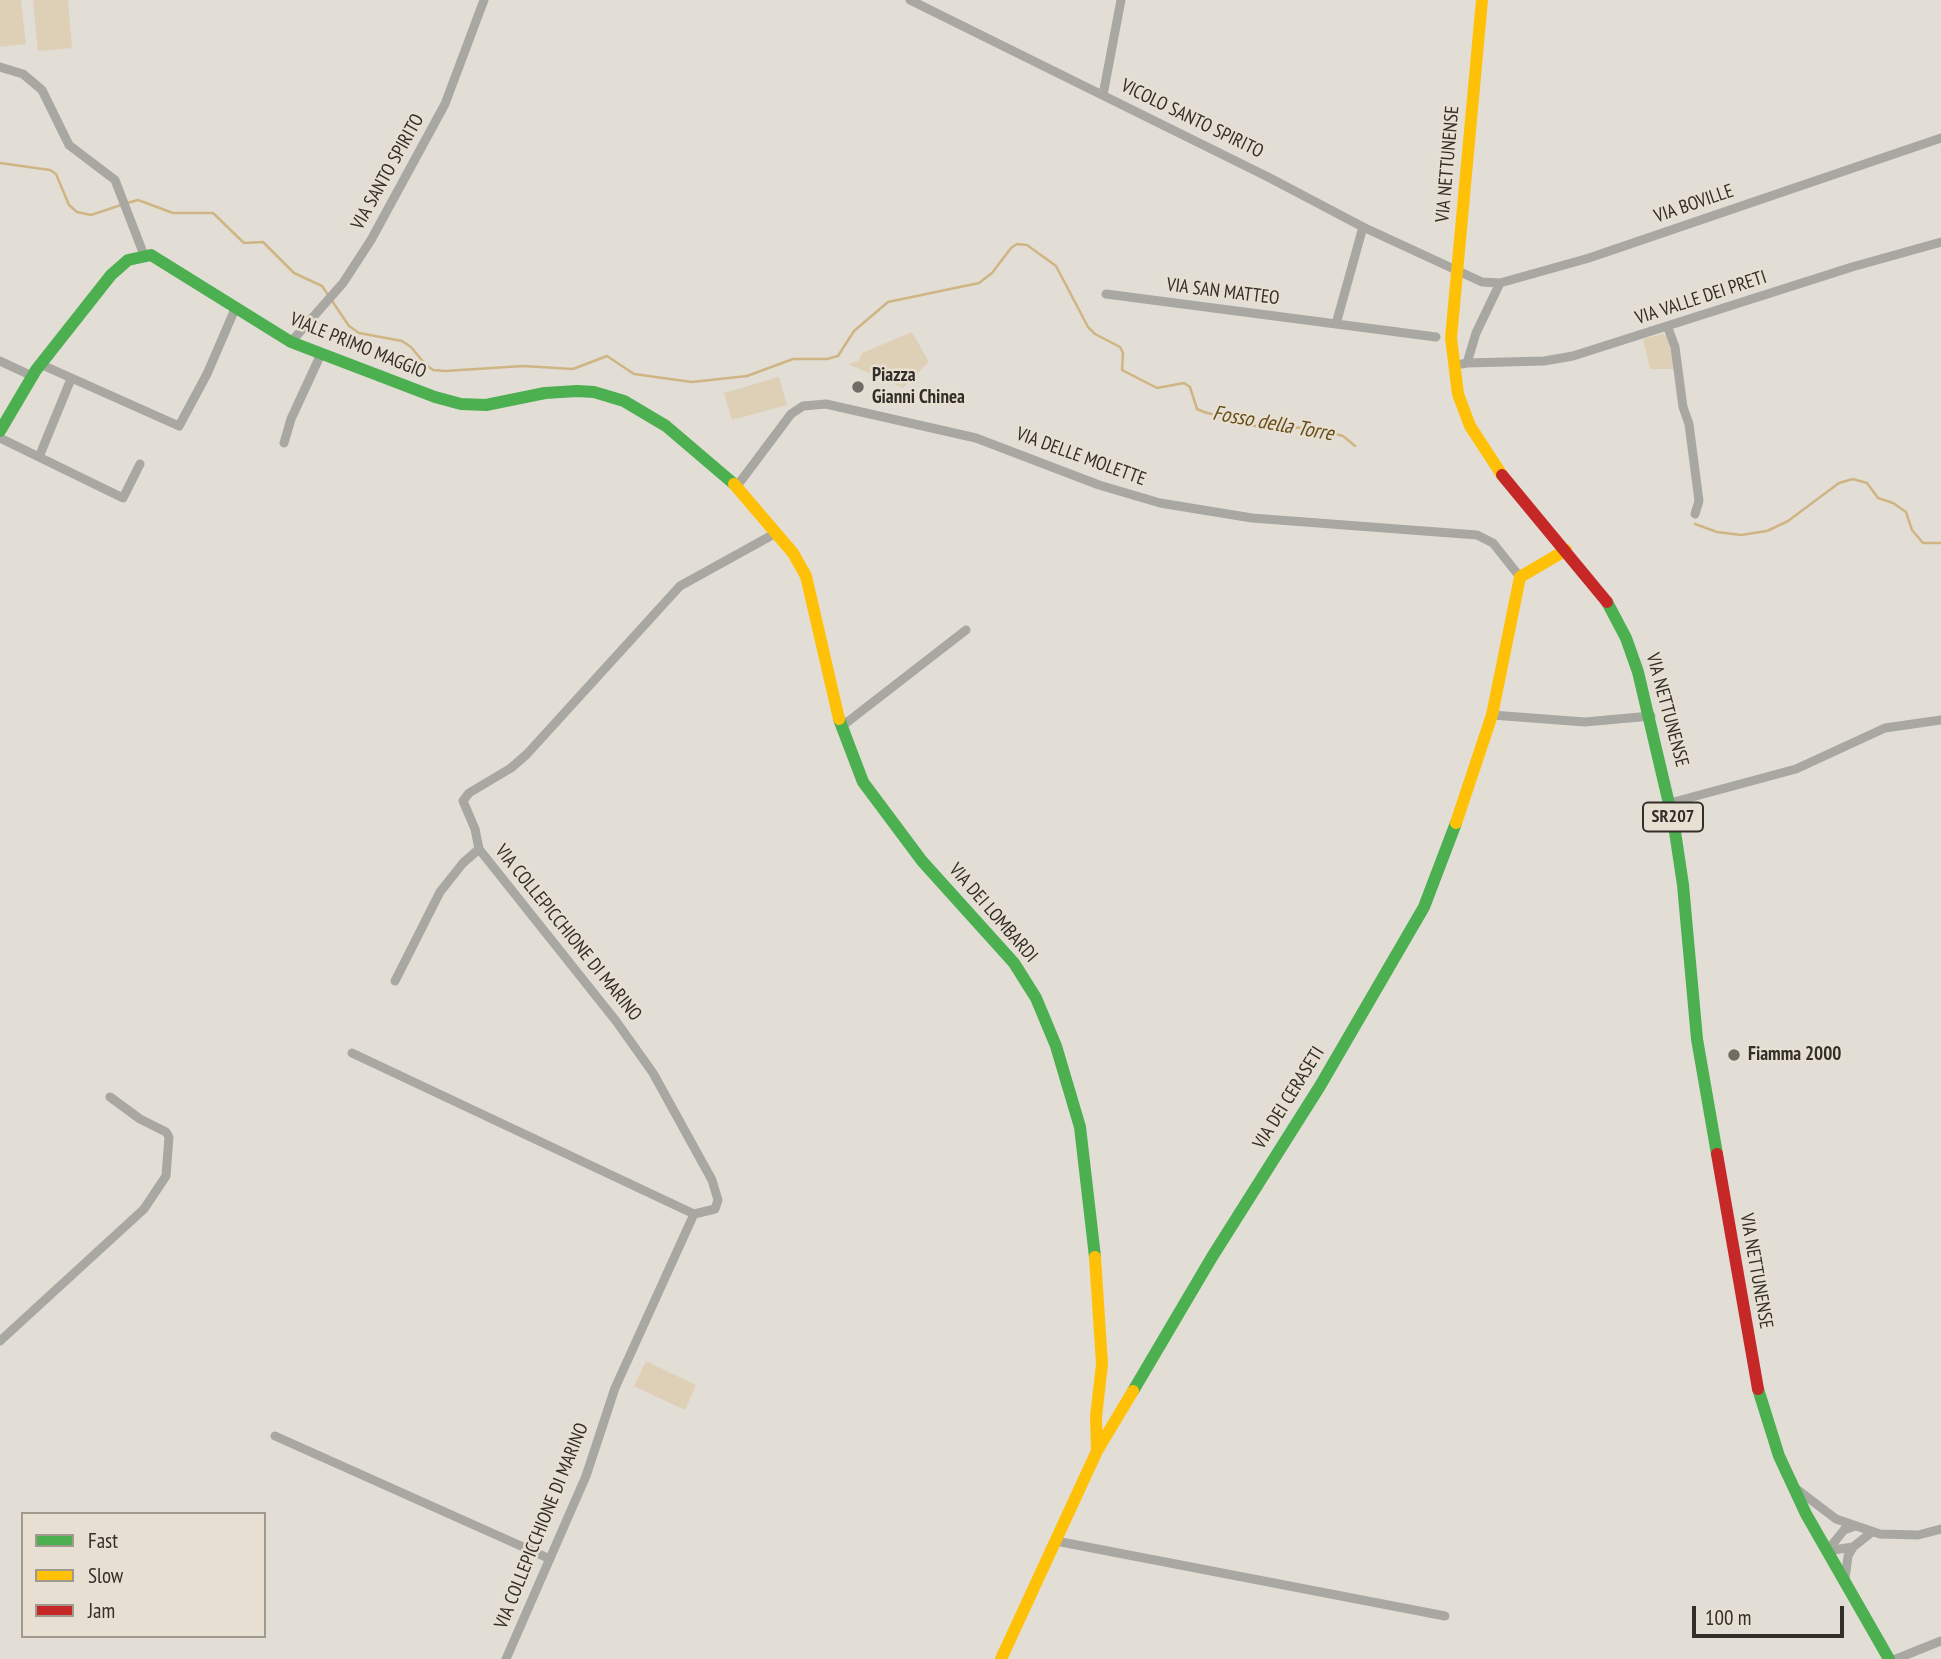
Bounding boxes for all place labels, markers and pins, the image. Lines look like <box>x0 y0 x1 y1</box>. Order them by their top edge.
place label: Piazza Gianni Chinea <box>872 365 965 409</box>
marker: Piazza Gianni Chinea <box>850 379 866 395</box>
place label: Fiamma 2000 <box>1748 1044 1841 1066</box>
marker: Fiamma 2000 <box>1726 1047 1742 1063</box>

